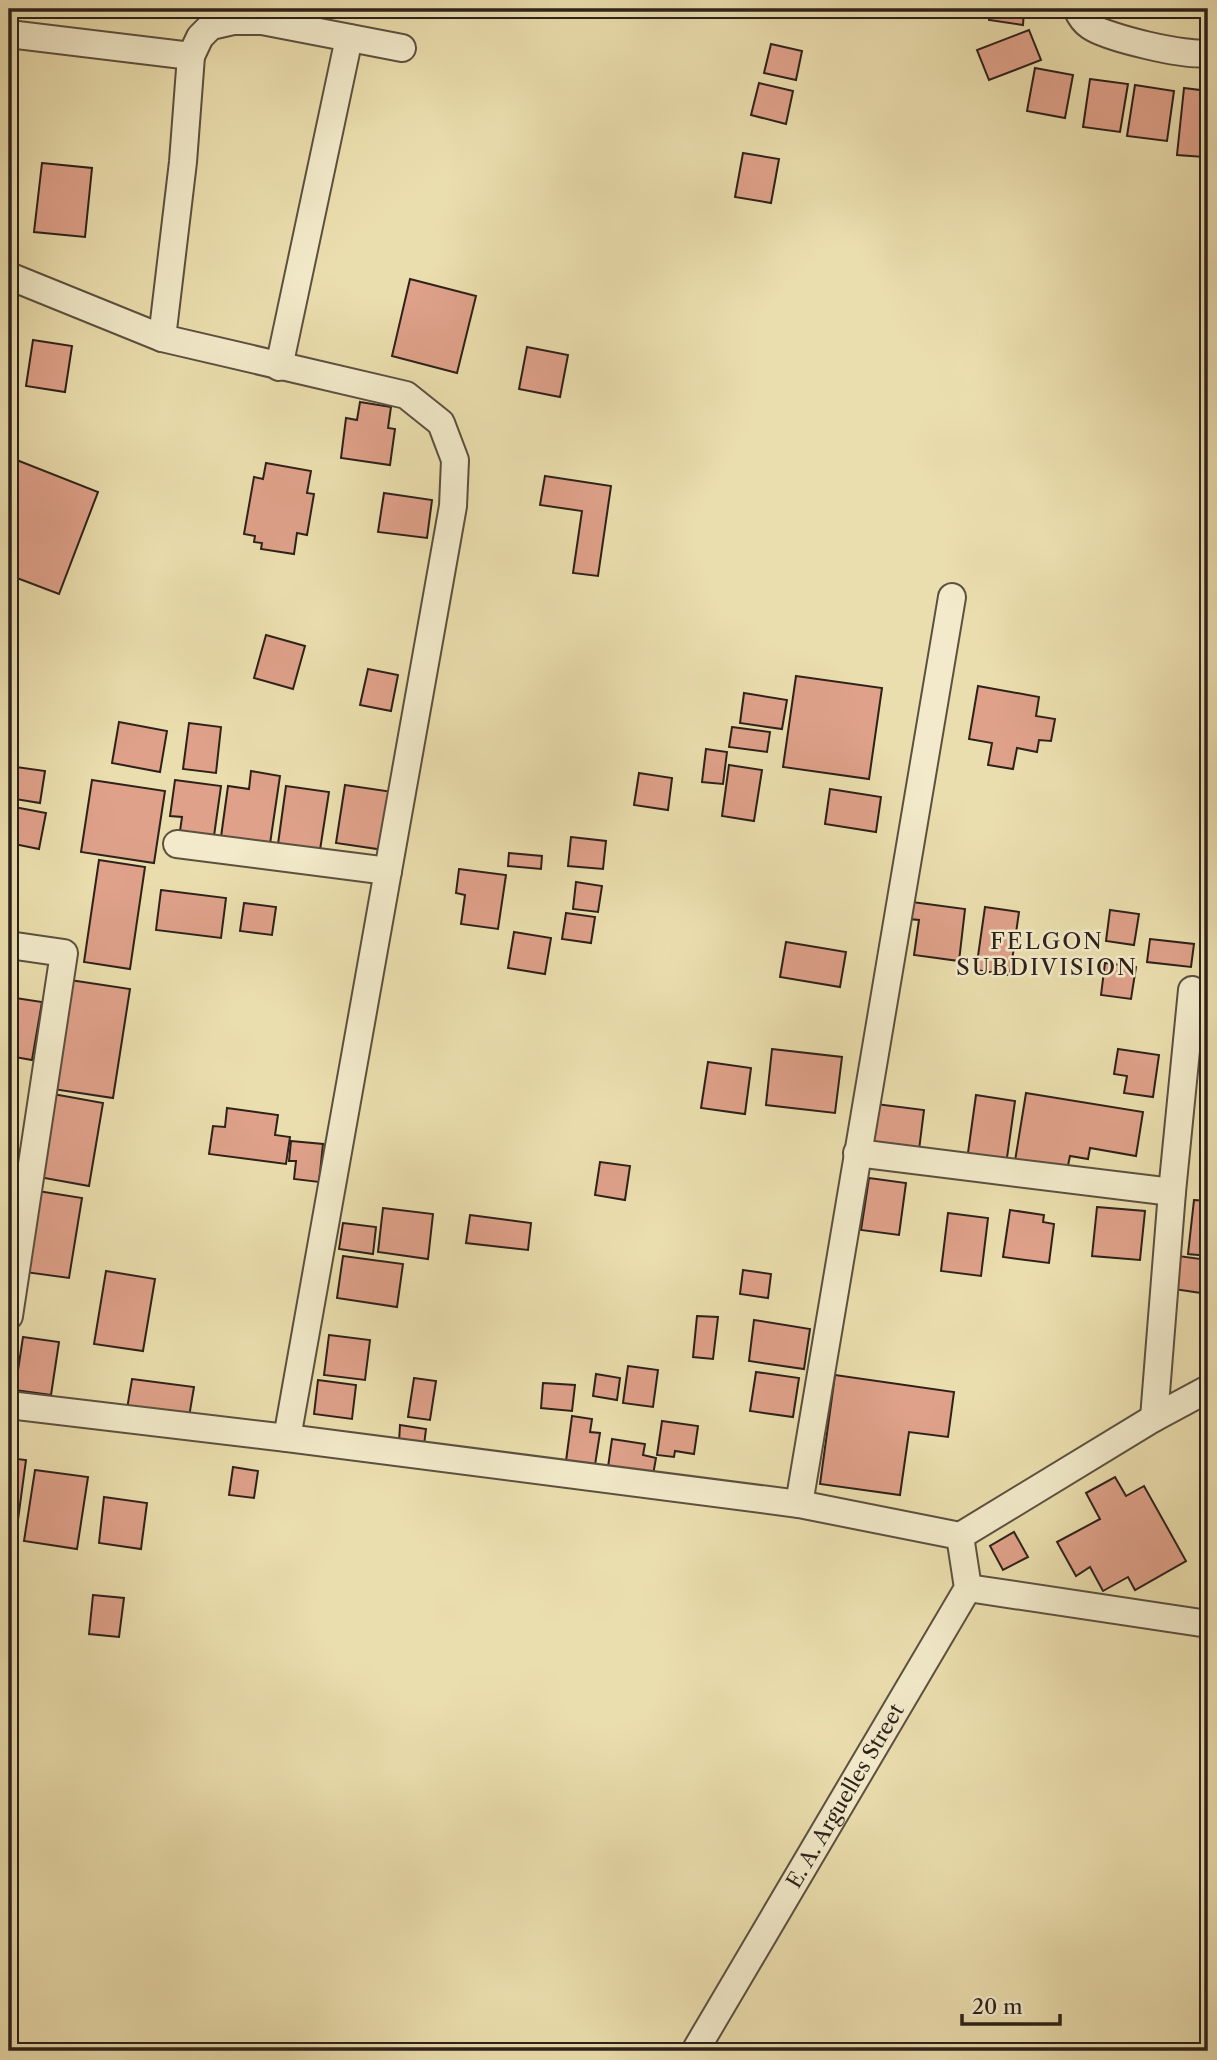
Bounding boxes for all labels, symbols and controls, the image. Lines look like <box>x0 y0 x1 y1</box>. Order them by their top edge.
district label: FELGON SUBDIVISION <box>956 927 1138 981</box>
street label: E. A. Arguelles Street <box>781 1699 909 1892</box>
scale bar <box>962 1983 1060 2027</box>
text: 20 m <box>972 1994 1023 2019</box>

